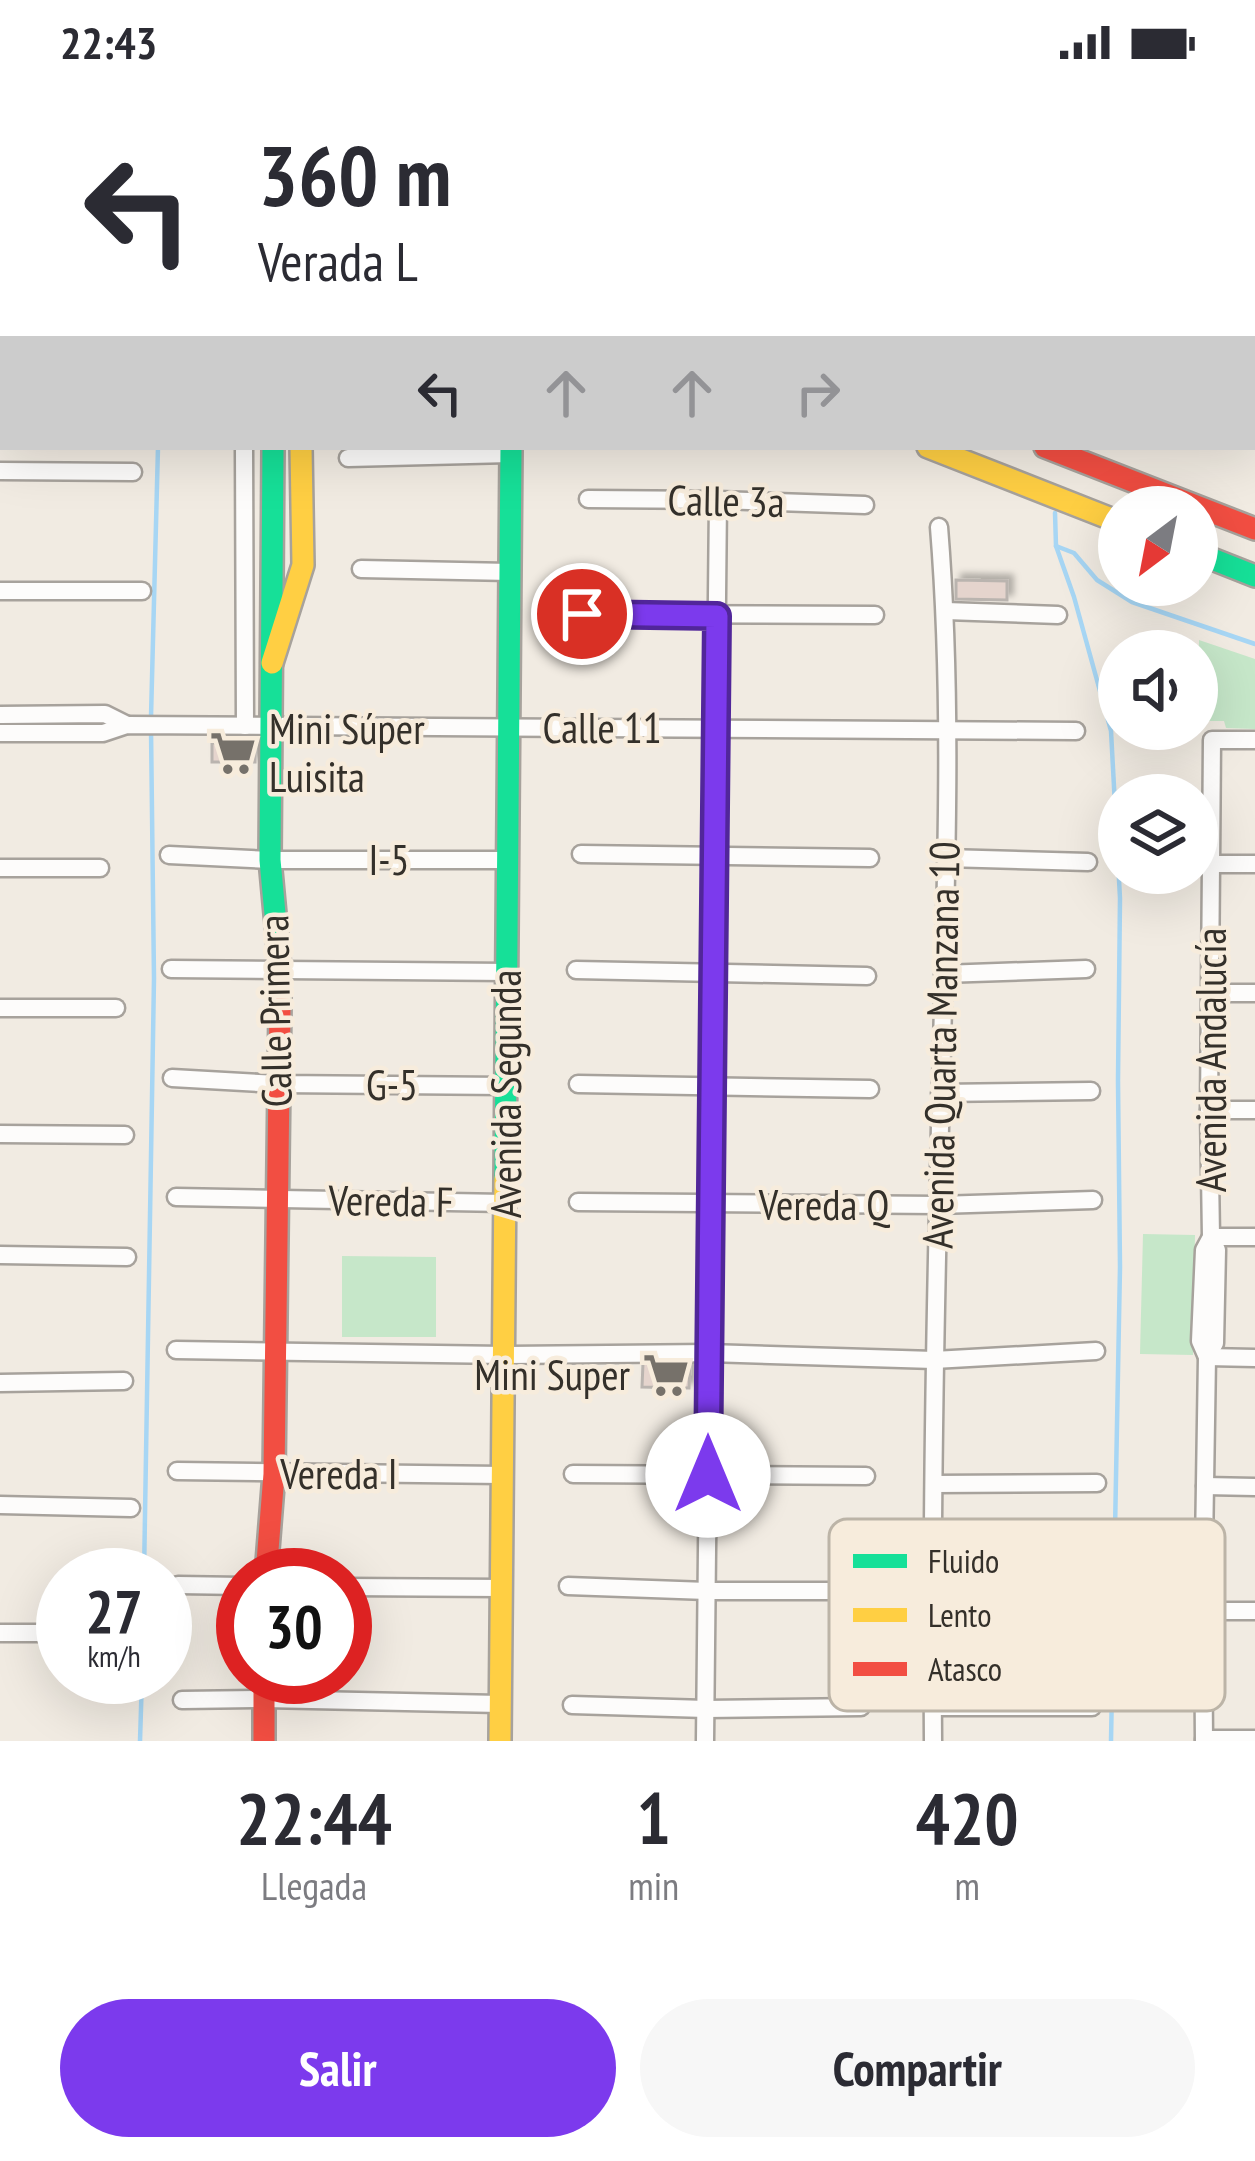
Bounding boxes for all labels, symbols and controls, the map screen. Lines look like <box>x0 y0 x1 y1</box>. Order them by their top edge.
text: 22:43 <box>60 13 157 71</box>
text: 360 m <box>258 120 451 229</box>
icon: left <box>60 132 216 288</box>
text: Verada L <box>258 226 418 296</box>
icon: left <box>407 360 473 426</box>
icon: ahead <box>533 360 599 426</box>
icon: ahead <box>659 360 725 426</box>
icon: right <box>785 360 851 426</box>
street label: Calle 3a <box>667 472 785 529</box>
north arrow <box>1098 486 1218 606</box>
map controls <box>1098 486 1218 894</box>
pin <box>531 563 633 665</box>
icon: arrive <box>549 581 615 647</box>
button: sound <box>1098 630 1218 750</box>
street label: Calle 11 <box>542 700 662 755</box>
place label: Mini Súper Luisita <box>269 701 425 804</box>
supermarket icon: Mini Súper Luisita <box>208 728 258 778</box>
button: layers <box>1098 774 1218 894</box>
street label: I-5 <box>369 832 409 887</box>
street label: Avenida Quarta Manzana 10 <box>909 841 972 1249</box>
street label: Calle Primera <box>245 914 304 1108</box>
street label: Avenida Andalucía <box>1183 928 1238 1192</box>
street label: Avenida Segunda <box>478 970 533 1218</box>
street label: G-5 <box>366 1057 418 1112</box>
street label: Vereda F <box>327 1172 454 1229</box>
street label: Vereda Q <box>758 1177 890 1232</box>
place label: Mini Super <box>474 1347 630 1402</box>
supermarket icon: Mini Super <box>641 1350 691 1400</box>
position arrow <box>645 1412 771 1538</box>
street label: Vereda I <box>279 1446 398 1501</box>
legend <box>829 1519 1225 1711</box>
text: Fluido <box>928 1539 999 1582</box>
speed limit sign: 30 <box>216 1548 372 1704</box>
text: 27 <box>85 1572 143 1650</box>
text: Lento <box>928 1593 991 1636</box>
text: km/h <box>87 1636 141 1675</box>
text: Atasco <box>928 1647 1002 1690</box>
text: 22:44 <box>236 1771 392 1864</box>
text: 1 <box>637 1771 671 1864</box>
text: 420 <box>915 1771 1019 1864</box>
text: Llegada <box>261 1860 367 1911</box>
text: min <box>628 1860 679 1911</box>
text: m <box>954 1860 980 1911</box>
button: Salir <box>60 1999 616 2137</box>
button: Compartir <box>640 1999 1195 2137</box>

